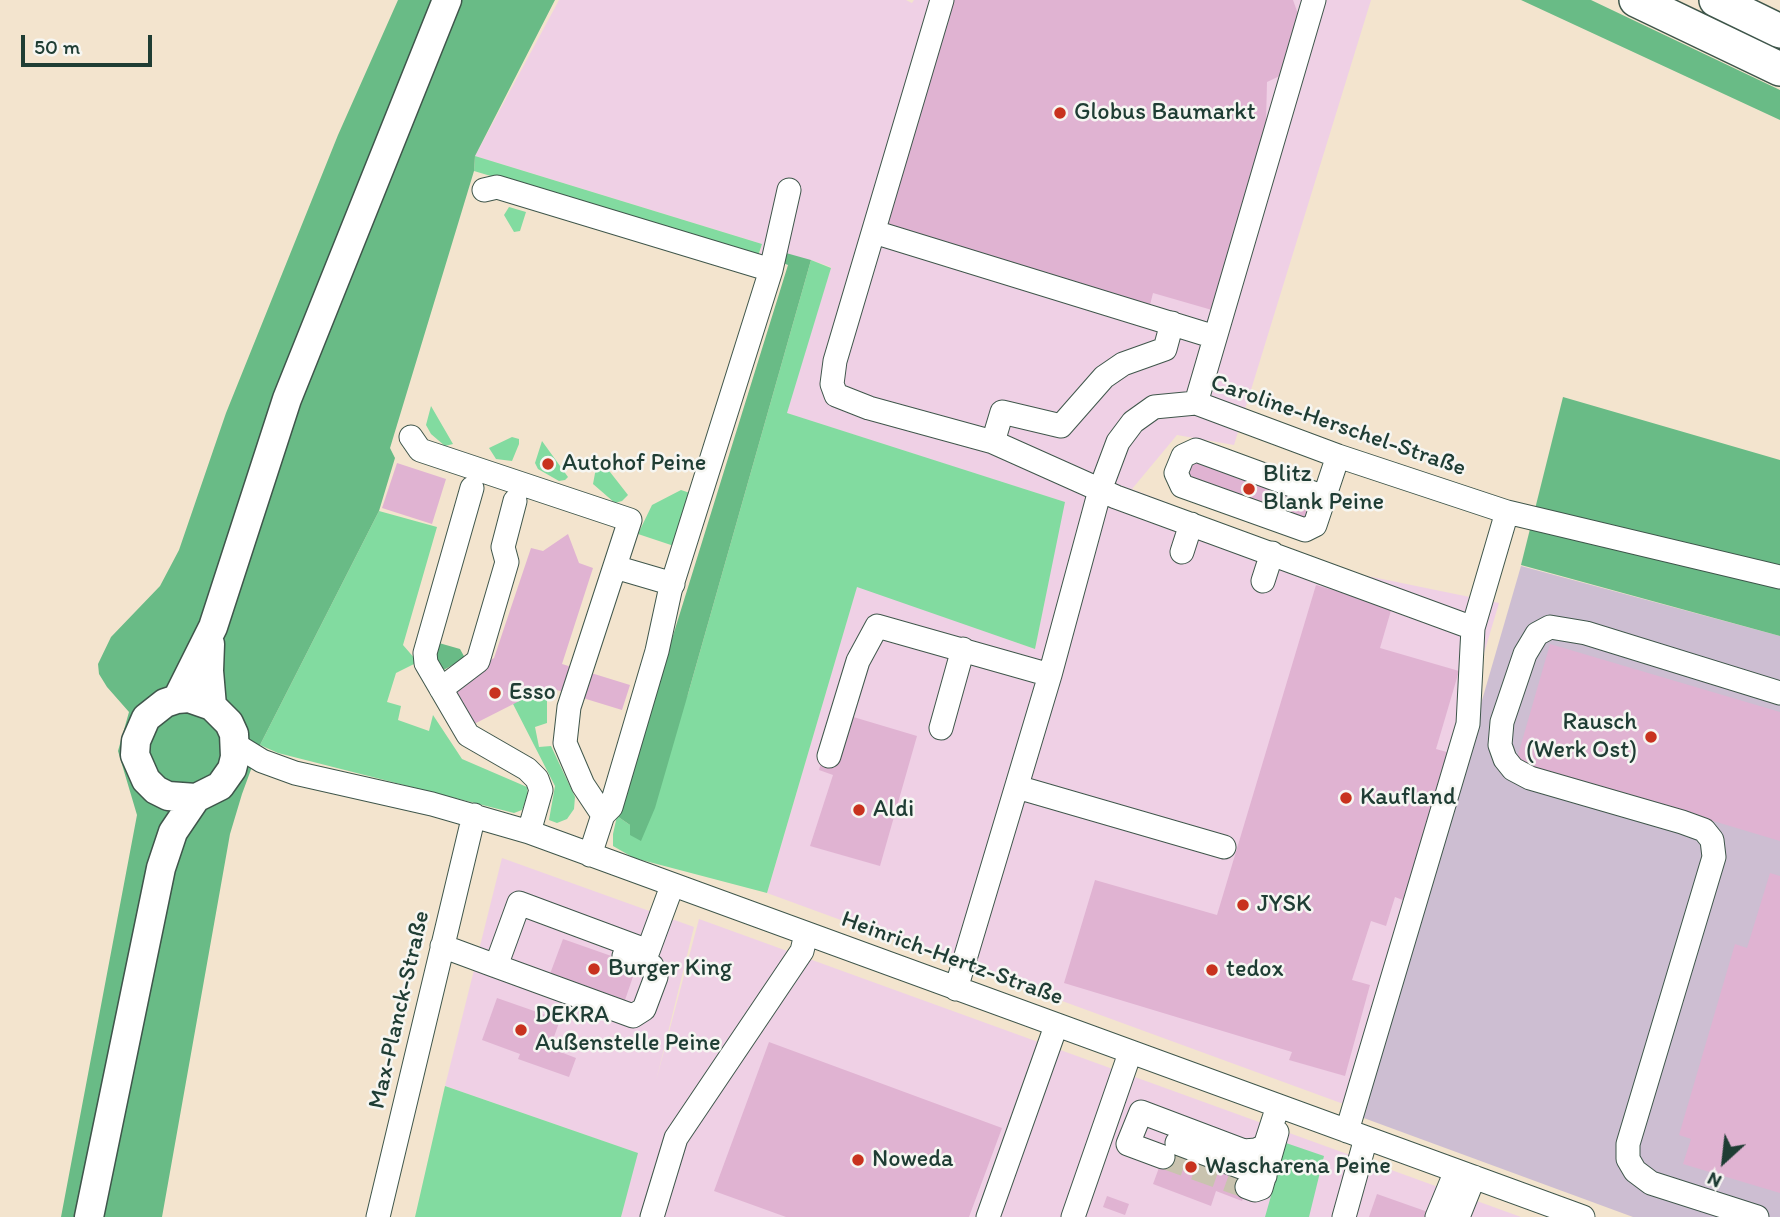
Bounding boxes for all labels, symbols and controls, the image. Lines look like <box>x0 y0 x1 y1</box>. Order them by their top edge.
scale bar <box>24 21 156 65</box>
text: 50 m <box>34 34 80 59</box>
place label: Globus Baumarkt <box>1074 99 1256 127</box>
marker: Globus Baumarkt <box>1052 105 1068 121</box>
street label: Caroline-Herschel-Straße <box>1206 369 1470 483</box>
place label: Autohof Peine <box>562 450 706 478</box>
marker: Autohof Peine <box>540 456 556 472</box>
place label: Blitz Blank Peine <box>1263 461 1384 517</box>
marker: Blitz Blank Peine <box>1241 481 1257 497</box>
place label: Esso <box>509 679 556 707</box>
marker: Esso <box>487 685 503 701</box>
place label: Rausch (Werk Ost) <box>1526 709 1637 765</box>
marker: Rausch (Werk Ost) <box>1643 729 1659 745</box>
place label: Kaufland <box>1360 784 1456 812</box>
marker: Kaufland <box>1338 790 1354 806</box>
place label: Aldi <box>873 796 914 824</box>
marker: Aldi <box>851 802 867 818</box>
place label: JYSK <box>1257 891 1311 919</box>
marker: JYSK <box>1235 897 1251 913</box>
street label: Heinrich-Hertz-Straße <box>837 905 1067 1013</box>
street label: Max-Planck-Straße <box>363 908 437 1112</box>
place label: Burger King <box>608 955 732 983</box>
place label: tedox <box>1226 956 1283 984</box>
marker: Burger King <box>586 961 602 977</box>
marker: tedox <box>1204 962 1220 978</box>
place label: DEKRA Außenstelle Peine <box>535 1002 720 1058</box>
marker: DEKRA Außenstelle Peine <box>513 1022 529 1038</box>
north arrow <box>1689 1126 1759 1196</box>
place label: Noweda <box>872 1146 954 1174</box>
marker: Noweda <box>850 1152 866 1168</box>
place label: Wascharena Peine <box>1205 1153 1391 1181</box>
marker: Wascharena Peine <box>1183 1159 1199 1175</box>
text: N <box>1703 1167 1725 1193</box>

